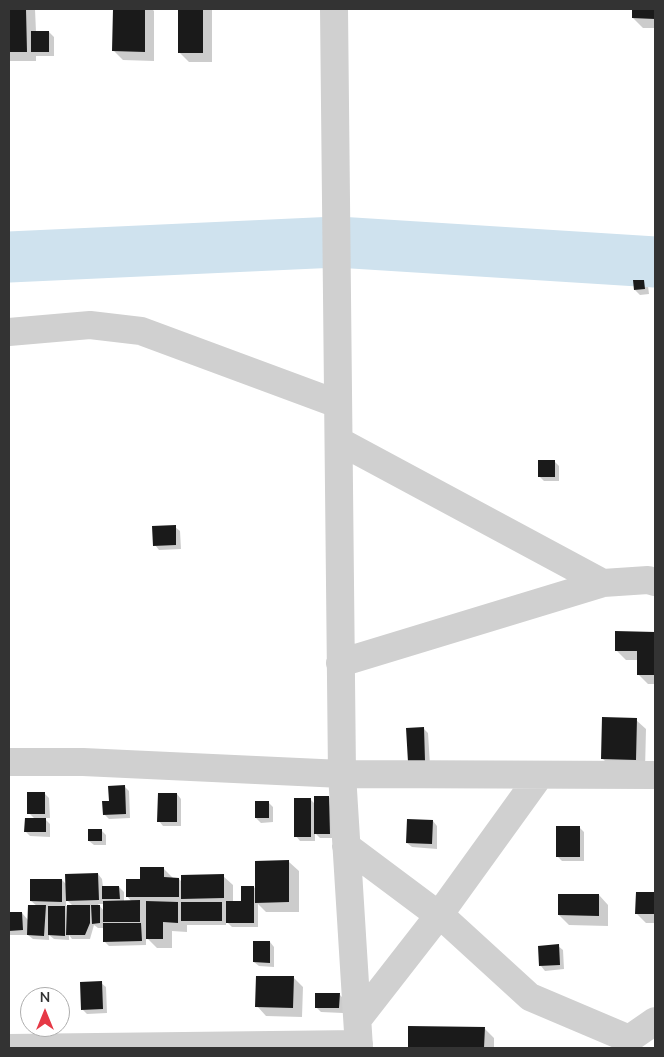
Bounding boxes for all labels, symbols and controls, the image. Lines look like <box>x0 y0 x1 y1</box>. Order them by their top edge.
north arrow <box>20 987 70 1037</box>
text: N <box>40 988 50 1007</box>

